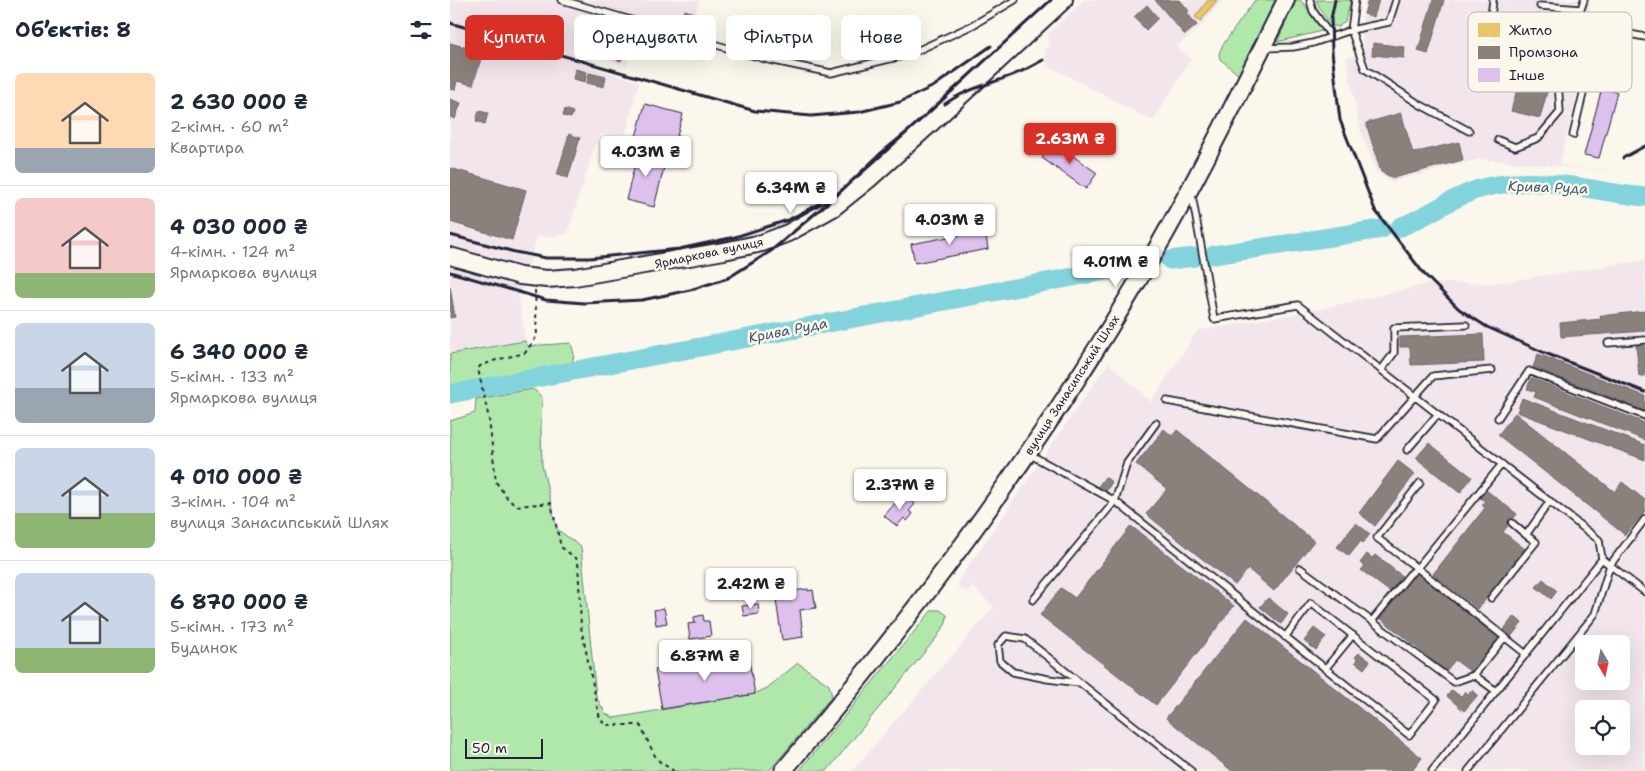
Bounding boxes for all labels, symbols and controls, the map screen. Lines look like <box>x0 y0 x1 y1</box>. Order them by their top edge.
legend <box>1468 12 1632 92</box>
chip: Купити <box>465 15 564 60</box>
chip: Орендувати <box>574 15 716 60</box>
chip: Фільтри <box>726 15 831 60</box>
chip: Нове <box>841 15 921 60</box>
text: Об’єктів: 8 <box>15 16 131 44</box>
icon: filters <box>407 16 435 44</box>
text: Житло <box>1509 21 1552 39</box>
text: Промзона <box>1509 43 1578 61</box>
text: Інше <box>1509 66 1545 84</box>
text: 2 630 000 ₴ <box>170 88 308 116</box>
icon: home <box>55 93 115 153</box>
text: 2-кімн. · 60 m² <box>170 116 289 137</box>
pin: 2.63M ₴ <box>1024 122 1116 165</box>
text: 2.63M ₴ <box>1035 128 1105 149</box>
pin: 4.03M ₴ <box>600 136 692 178</box>
text: Квартира <box>170 137 244 158</box>
text: 4.03M ₴ <box>611 141 681 162</box>
pin: 6.34M ₴ <box>745 172 837 214</box>
text: 6.34M ₴ <box>756 177 826 198</box>
water label: Крива Руда <box>1508 177 1588 197</box>
pin: 4.03M ₴ <box>904 204 996 246</box>
text: 4.03M ₴ <box>915 209 985 230</box>
text: 4 030 000 ₴ <box>170 213 308 241</box>
icon: home <box>55 218 115 278</box>
street label: Ярмаркова вулиця <box>653 234 765 272</box>
text: 4-кімн. · 124 m² <box>170 241 296 262</box>
pin: 4.01M ₴ <box>1070 246 1162 288</box>
text: 4.01M ₴ <box>1083 251 1149 272</box>
text: Ярмаркова вулиця <box>170 262 318 283</box>
street label: вулиця Занасипський Шлях <box>1021 312 1123 458</box>
water label: Крива Руда <box>747 314 829 346</box>
text: 6 340 000 ₴ <box>170 338 309 366</box>
icon: home <box>55 343 115 403</box>
text: 5-кімн. · 133 m² <box>170 366 294 387</box>
text: Ярмаркова вулиця <box>170 387 318 408</box>
text: 4 010 000 ₴ <box>170 463 303 491</box>
icon: home <box>55 468 115 528</box>
pin: 2.37M ₴ <box>854 468 946 511</box>
text: 2.37M ₴ <box>865 474 935 495</box>
text: 3-кімн. · 104 m² <box>170 491 296 512</box>
text: вулиця Занасипський Шлях <box>170 512 389 533</box>
pin: 2.42M ₴ <box>705 568 797 610</box>
text: 2.42M ₴ <box>717 573 786 594</box>
text: 6 870 000 ₴ <box>170 588 308 616</box>
icon: home <box>55 593 115 653</box>
text: 5-кімн. · 173 m² <box>170 616 294 637</box>
north arrow <box>1575 635 1630 690</box>
map controls <box>1575 635 1630 755</box>
text: Будинок <box>170 637 238 658</box>
pin: 6.87M ₴ <box>659 640 751 682</box>
text: 6.87M ₴ <box>670 645 740 666</box>
button: locate <box>1575 700 1630 755</box>
scale bar <box>465 736 542 759</box>
text: 50 m <box>472 739 507 757</box>

